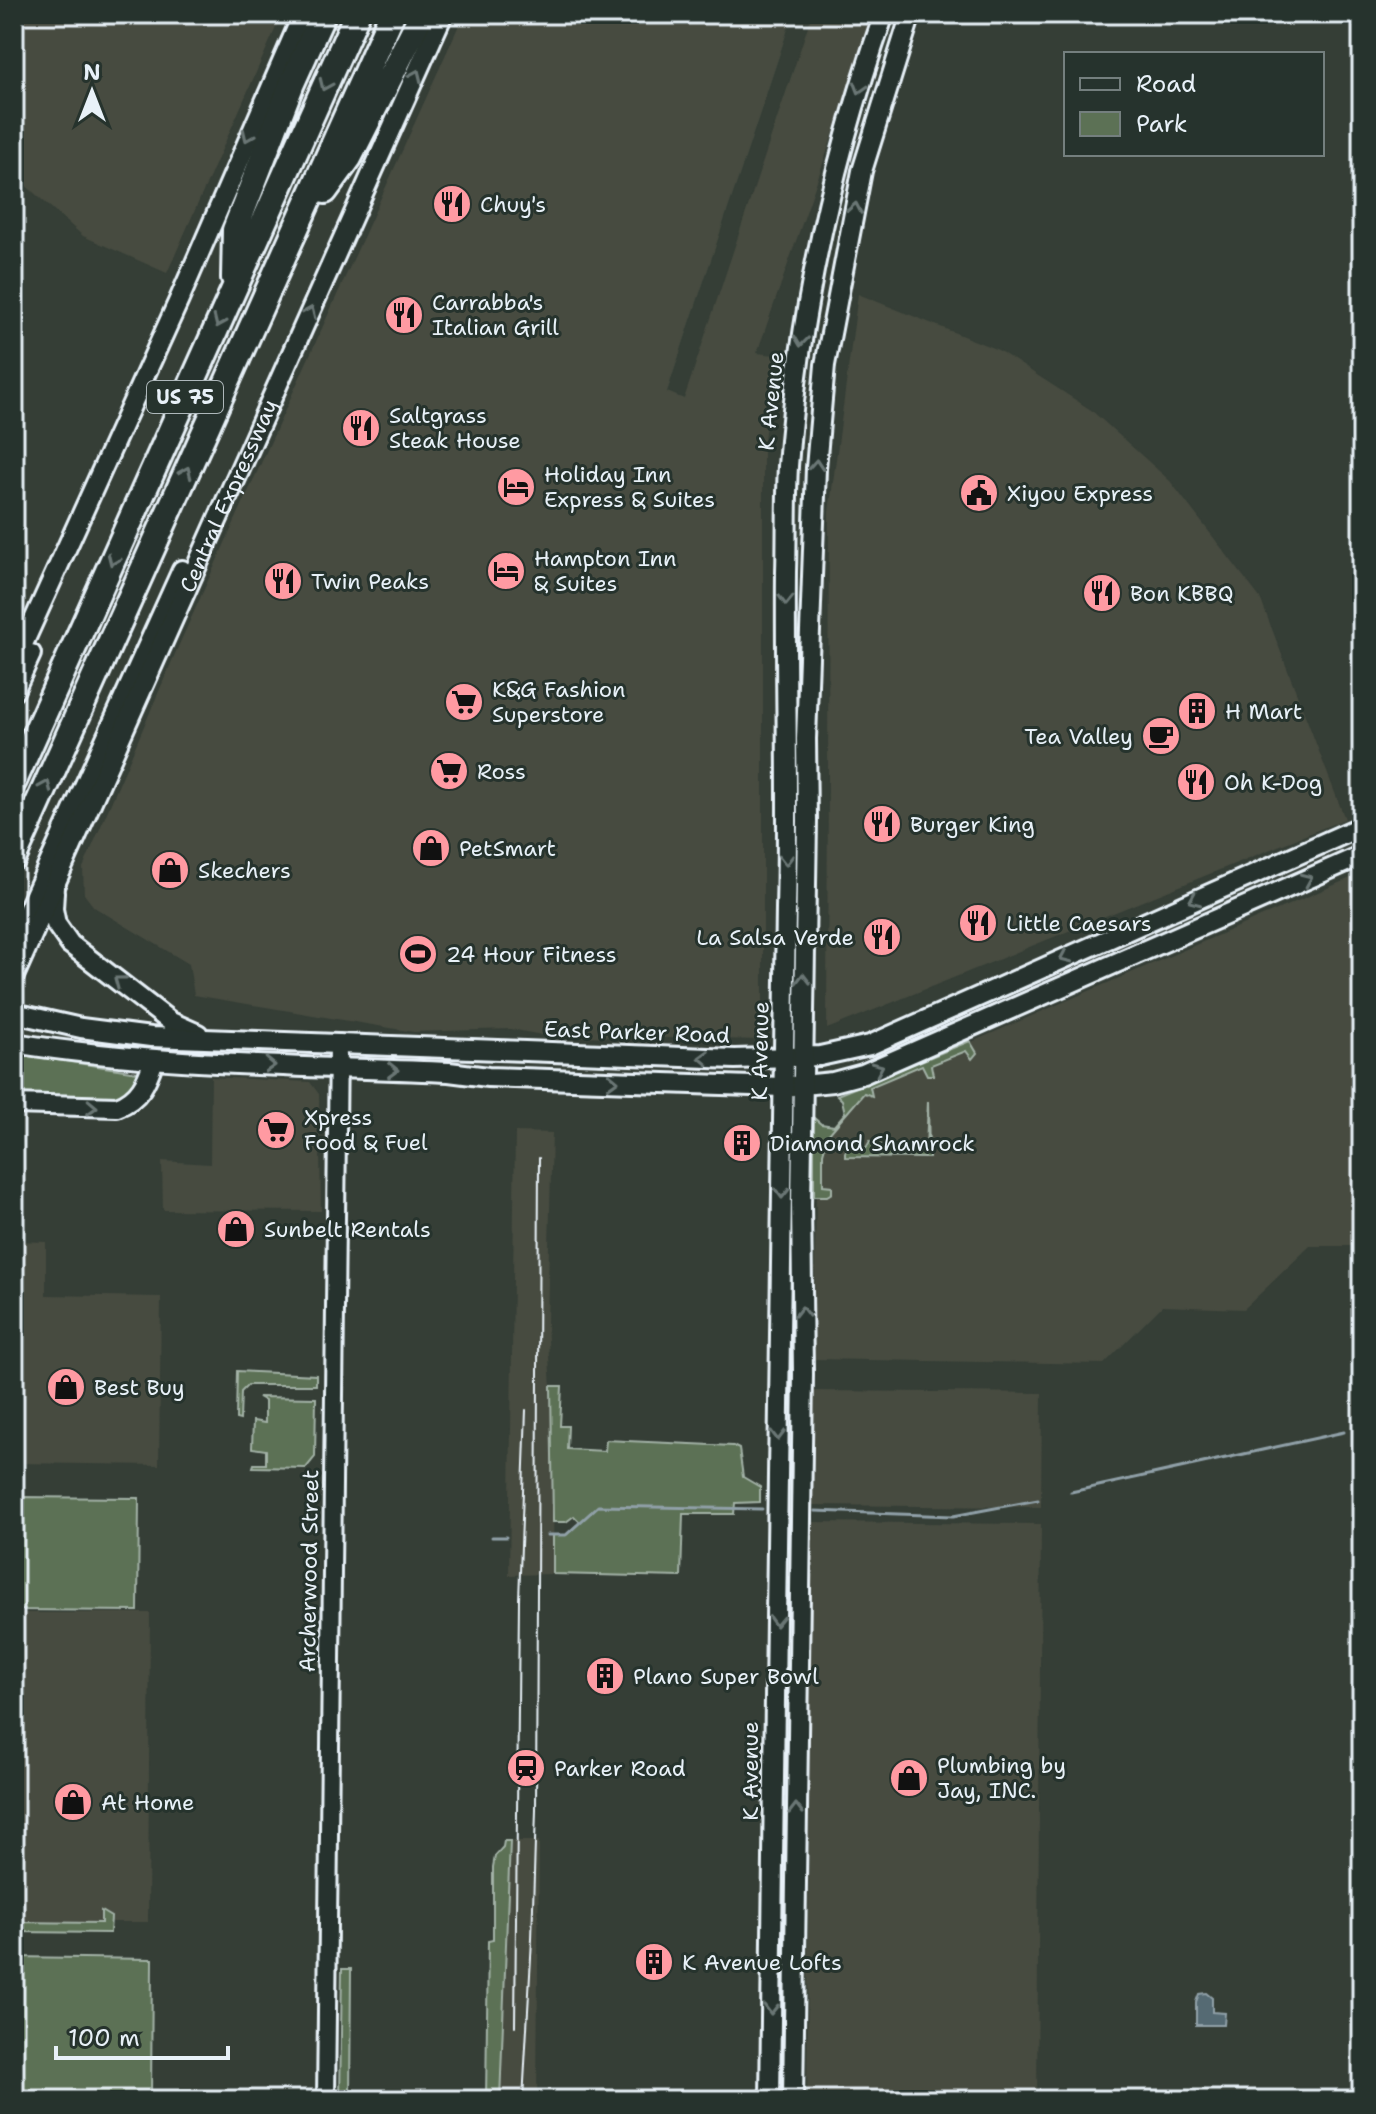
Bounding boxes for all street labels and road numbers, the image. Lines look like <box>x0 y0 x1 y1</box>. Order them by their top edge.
street label: K Avenue <box>751 350 791 452</box>
road number: US 75 <box>147 381 223 413</box>
street label: Central Expressway <box>172 394 284 597</box>
street label: K Avenue <box>745 1001 775 1101</box>
street label: East Parker Road <box>543 1014 731 1050</box>
street label: Archerwood Street <box>293 1469 325 1673</box>
street label: K Avenue <box>736 1721 765 1821</box>

